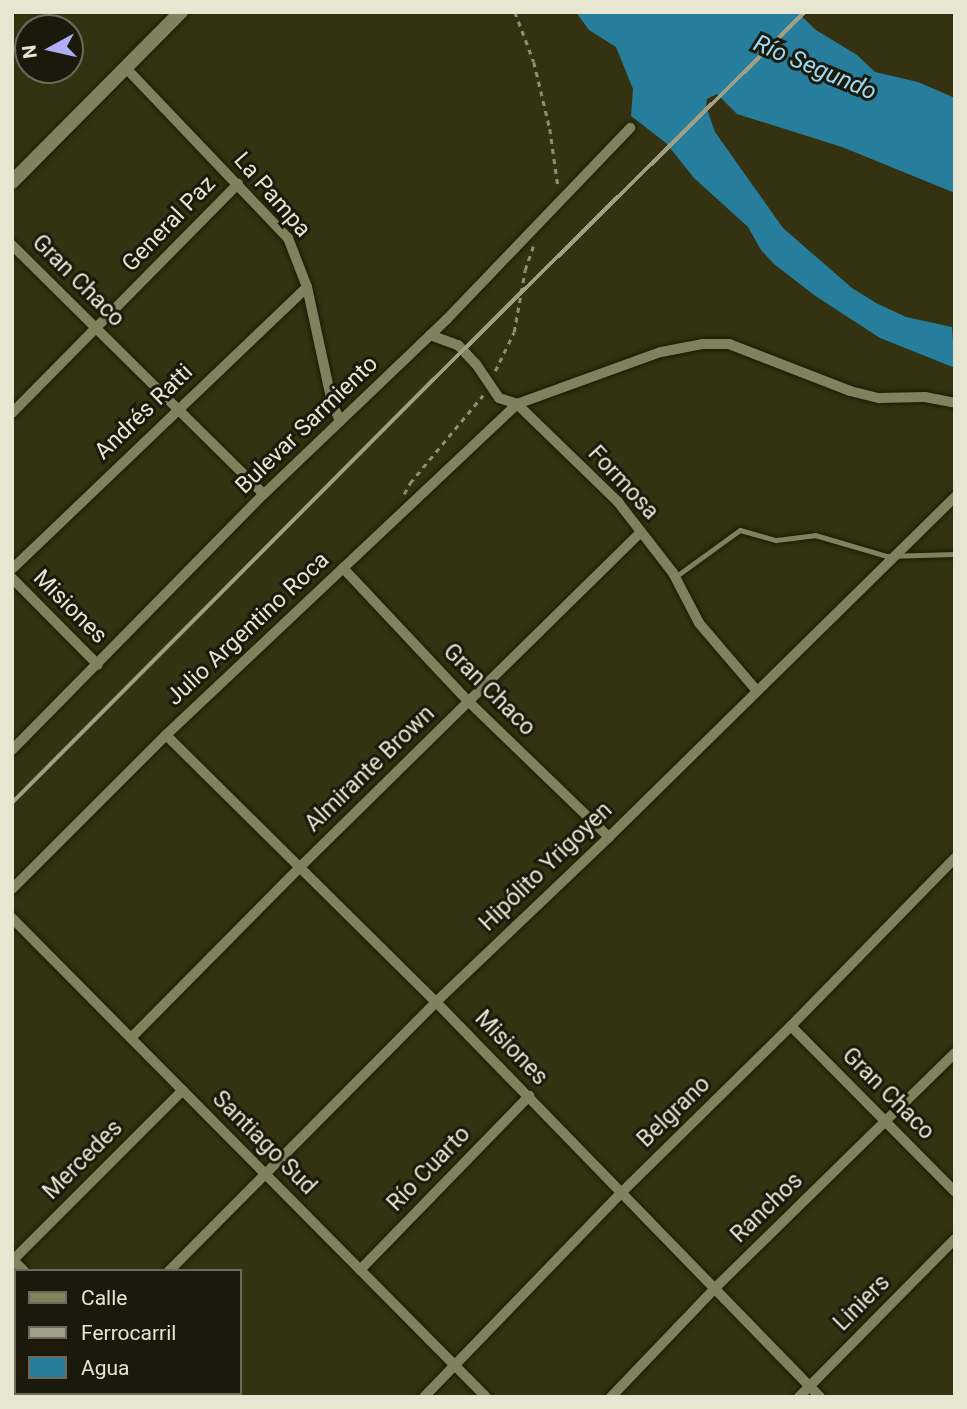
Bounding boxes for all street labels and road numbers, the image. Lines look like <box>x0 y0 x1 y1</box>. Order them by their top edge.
street label: La Pampa <box>228 147 316 243</box>
street label: General Paz <box>117 170 221 278</box>
street label: Gran Chaco <box>26 229 130 333</box>
street label: Bulevar Sarmiento <box>230 350 384 500</box>
street label: Andrés Ratti <box>89 359 199 465</box>
street label: Formosa <box>582 440 664 526</box>
street label: Julio Argentino Roca <box>161 547 335 711</box>
street label: Misiones <box>27 564 113 650</box>
street label: Gran Chaco <box>437 638 541 742</box>
street label: Almirante Brown <box>300 700 440 838</box>
street label: Hipólito Yrigoyen <box>474 797 618 937</box>
street label: Misiones <box>469 1005 553 1091</box>
street label: Gran Chaco <box>836 1042 940 1146</box>
street label: Belgrano <box>632 1071 716 1153</box>
street label: Santiago Sud <box>206 1085 322 1201</box>
street label: Mercedes <box>37 1114 129 1206</box>
street label: Río Cuarto <box>382 1121 476 1217</box>
street label: Ranchos <box>725 1167 809 1249</box>
street label: Liniers <box>828 1269 896 1337</box>

